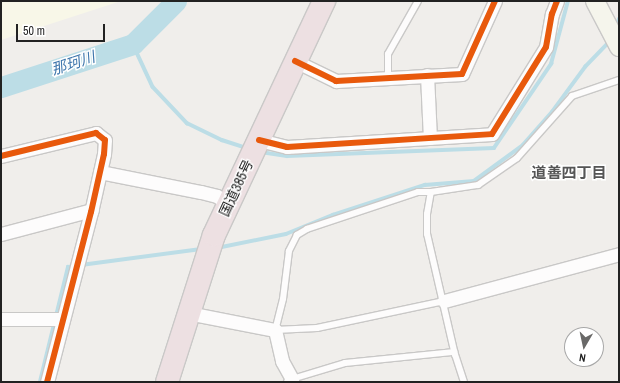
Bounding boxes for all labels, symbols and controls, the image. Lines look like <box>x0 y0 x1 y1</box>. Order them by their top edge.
scale bar <box>18 16 107 42</box>
text: 50 m <box>23 23 45 39</box>
water label: 那珂川 <box>49 47 97 79</box>
street label: 国道385号 <box>215 157 257 219</box>
district label: 道善四丁目 <box>532 164 606 182</box>
north arrow <box>564 327 604 367</box>
text: N <box>578 350 587 365</box>

